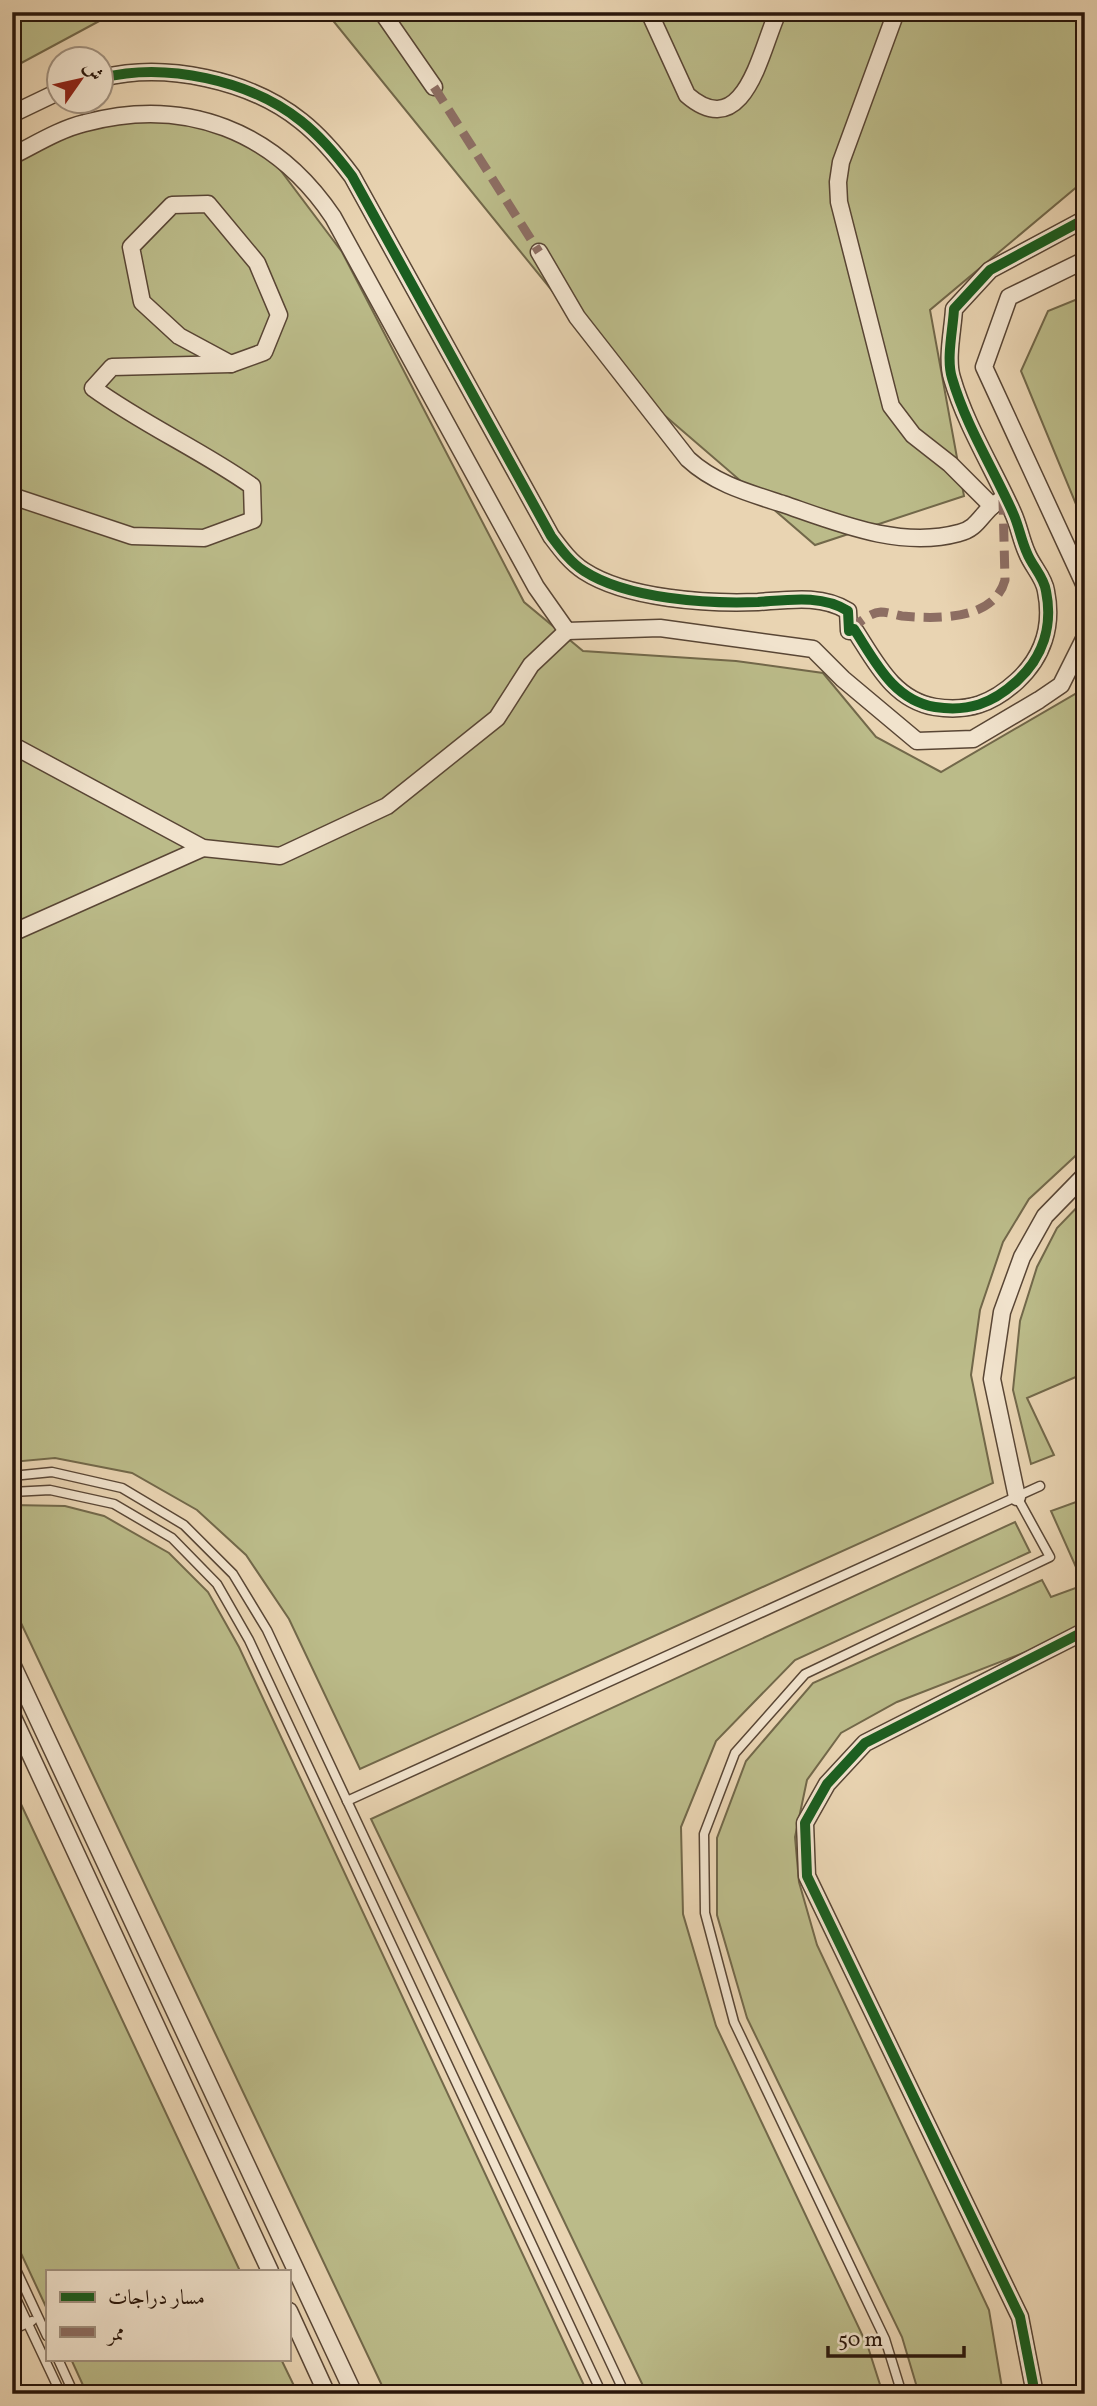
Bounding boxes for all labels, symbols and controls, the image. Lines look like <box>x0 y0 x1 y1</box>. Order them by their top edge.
north arrow <box>46 46 116 116</box>
text: ش <box>76 57 108 87</box>
legend <box>46 2270 290 2360</box>
text: مسار دراجات <box>108 2284 205 2313</box>
scale bar <box>828 2315 964 2359</box>
text: ممر <box>106 2320 125 2349</box>
text: 50 m <box>838 2326 883 2355</box>

